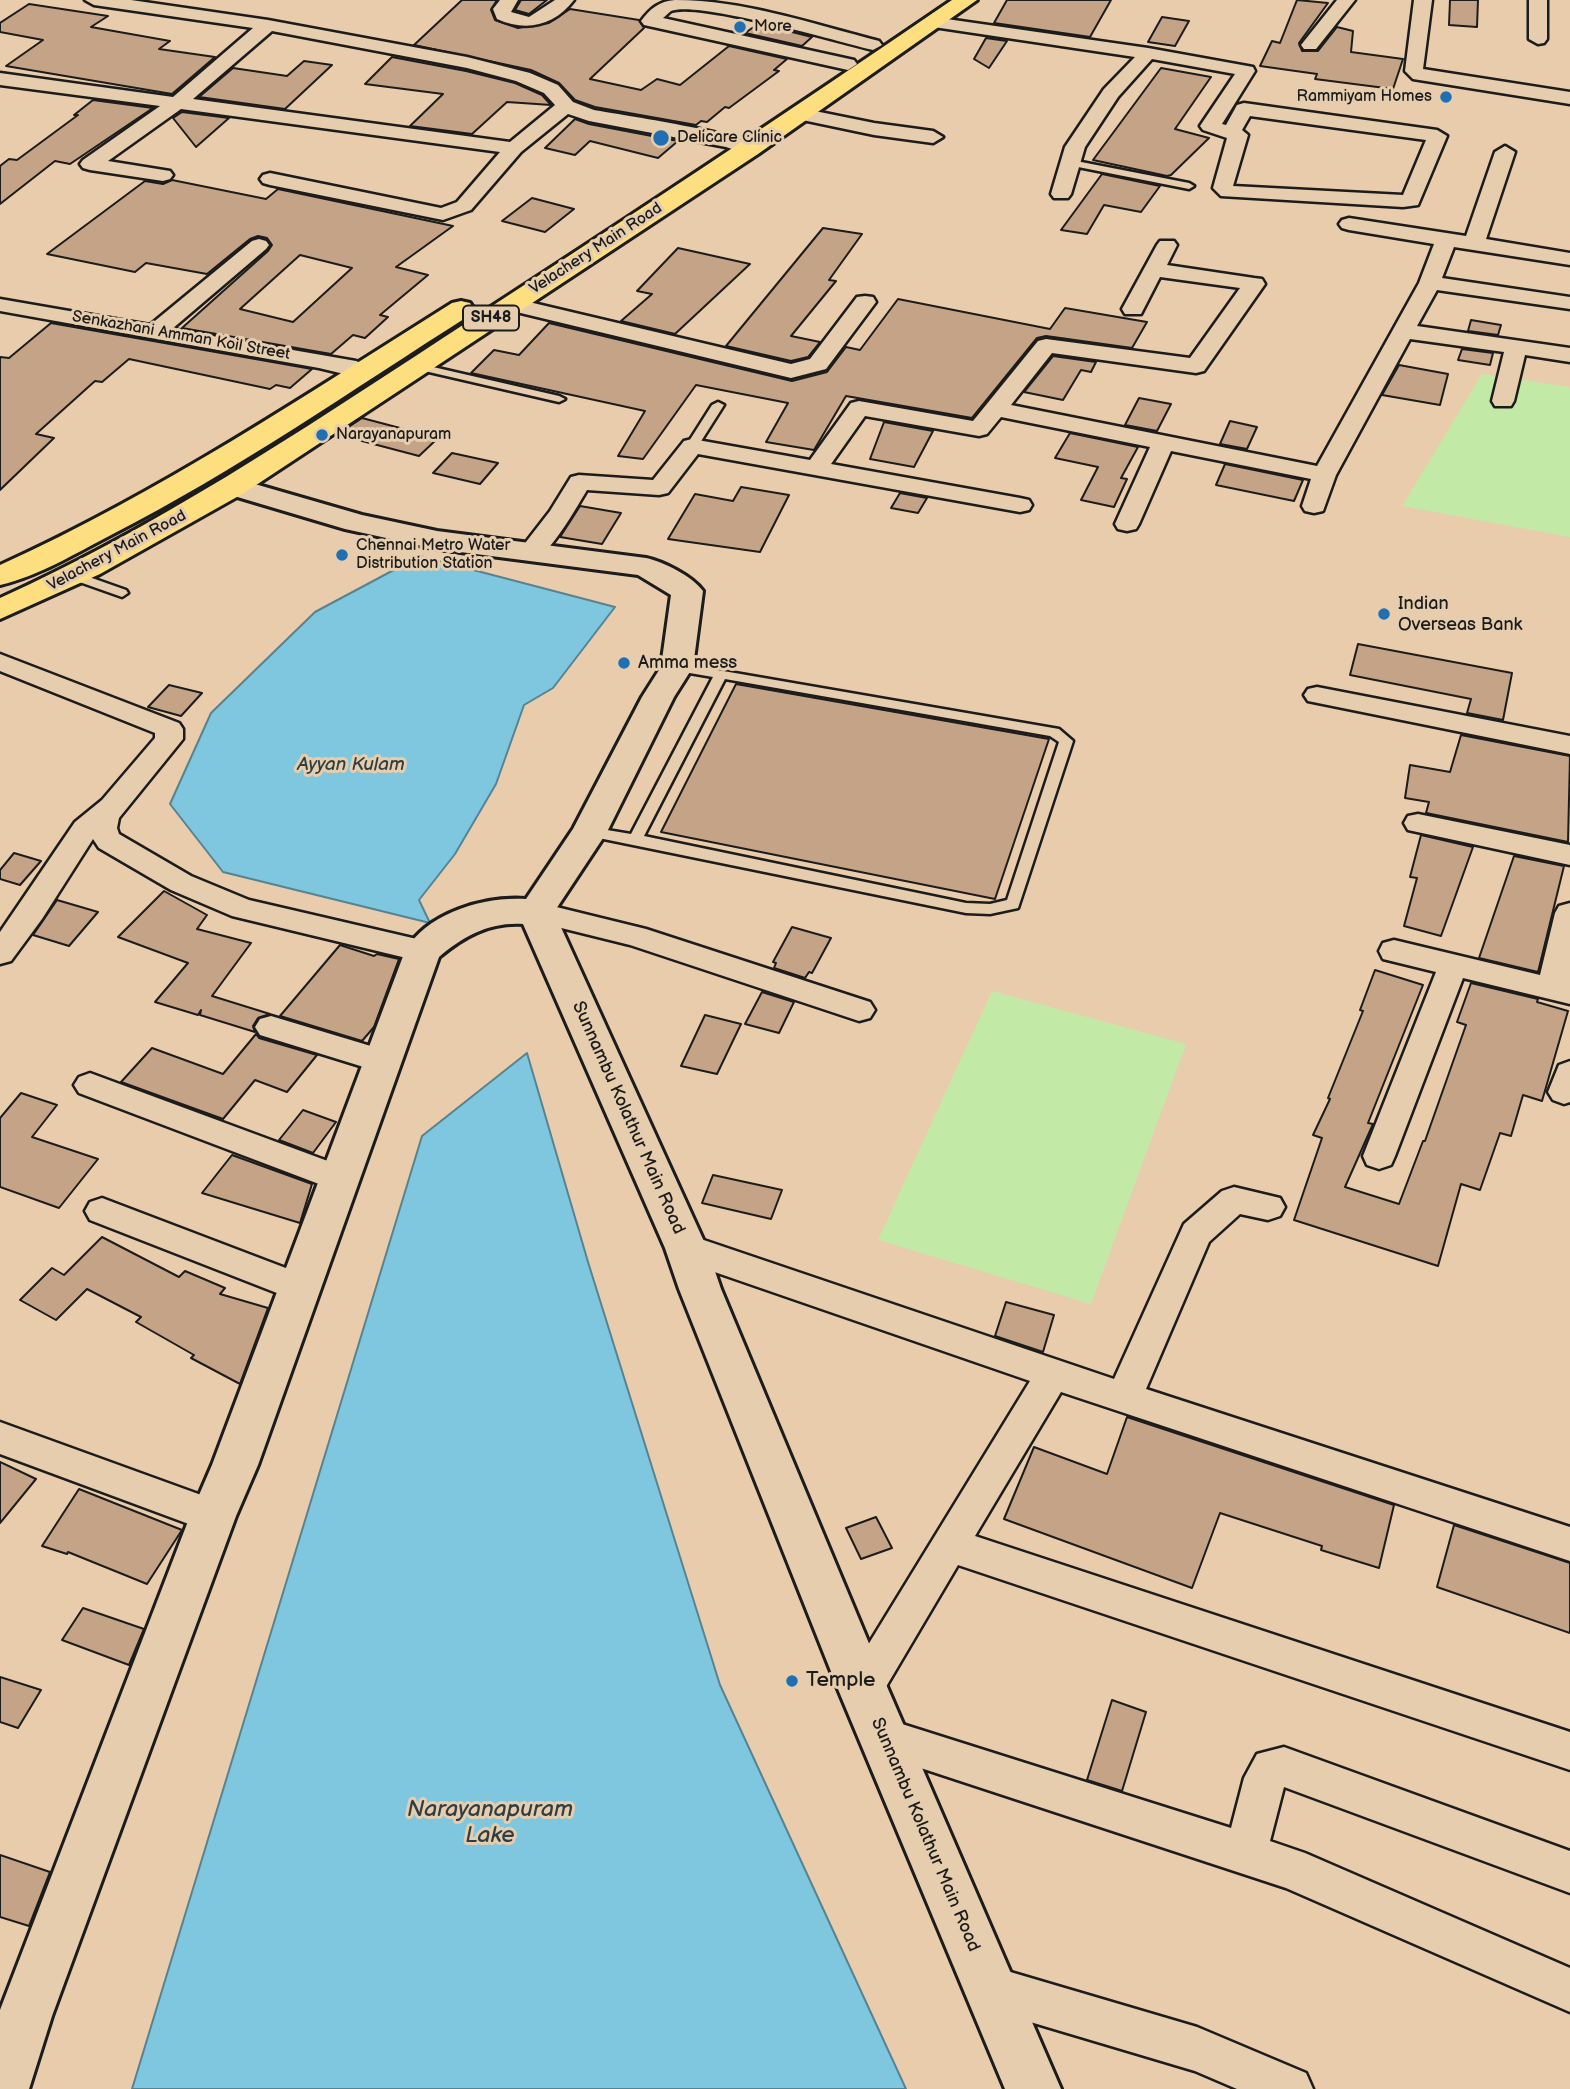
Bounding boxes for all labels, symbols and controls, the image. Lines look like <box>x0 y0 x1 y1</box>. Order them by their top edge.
place label: More <box>754 17 792 37</box>
marker: More <box>732 19 748 35</box>
place label: Rammiyam Homes <box>1297 87 1432 107</box>
marker: Rammiyam Homes <box>1438 89 1454 105</box>
marker: Delicare Clinic <box>651 128 671 148</box>
place label: Delicare Clinic <box>677 128 782 148</box>
street label: Velachery Main Road <box>526 199 666 299</box>
road number: SH48 <box>463 306 519 330</box>
street label: Senkazhani Amman Koil Street <box>71 307 291 365</box>
place label: Narayanapuram <box>336 425 451 445</box>
marker: Narayanapuram <box>314 427 330 443</box>
street label: Velachery Main Road <box>44 506 190 596</box>
place label: Chennai Metro Water Distribution Station <box>356 536 510 574</box>
marker: Chennai Metro Water Distribution Station <box>334 547 350 563</box>
place label: Indian Overseas Bank <box>1398 593 1522 636</box>
marker: Indian Overseas Bank <box>1376 606 1392 622</box>
place label: Amma mess <box>638 652 737 674</box>
marker: Amma mess <box>616 655 632 671</box>
water label: Ayyan Kulam <box>297 754 405 776</box>
street label: Sunnambu Kolathur Main Road <box>567 998 689 1238</box>
place label: Temple <box>806 1668 875 1694</box>
marker: Temple <box>784 1673 800 1689</box>
street label: Sunnambu Kolathur Main Road <box>866 1715 984 1955</box>
water label: Narayanapuram Lake <box>407 1796 573 1850</box>

